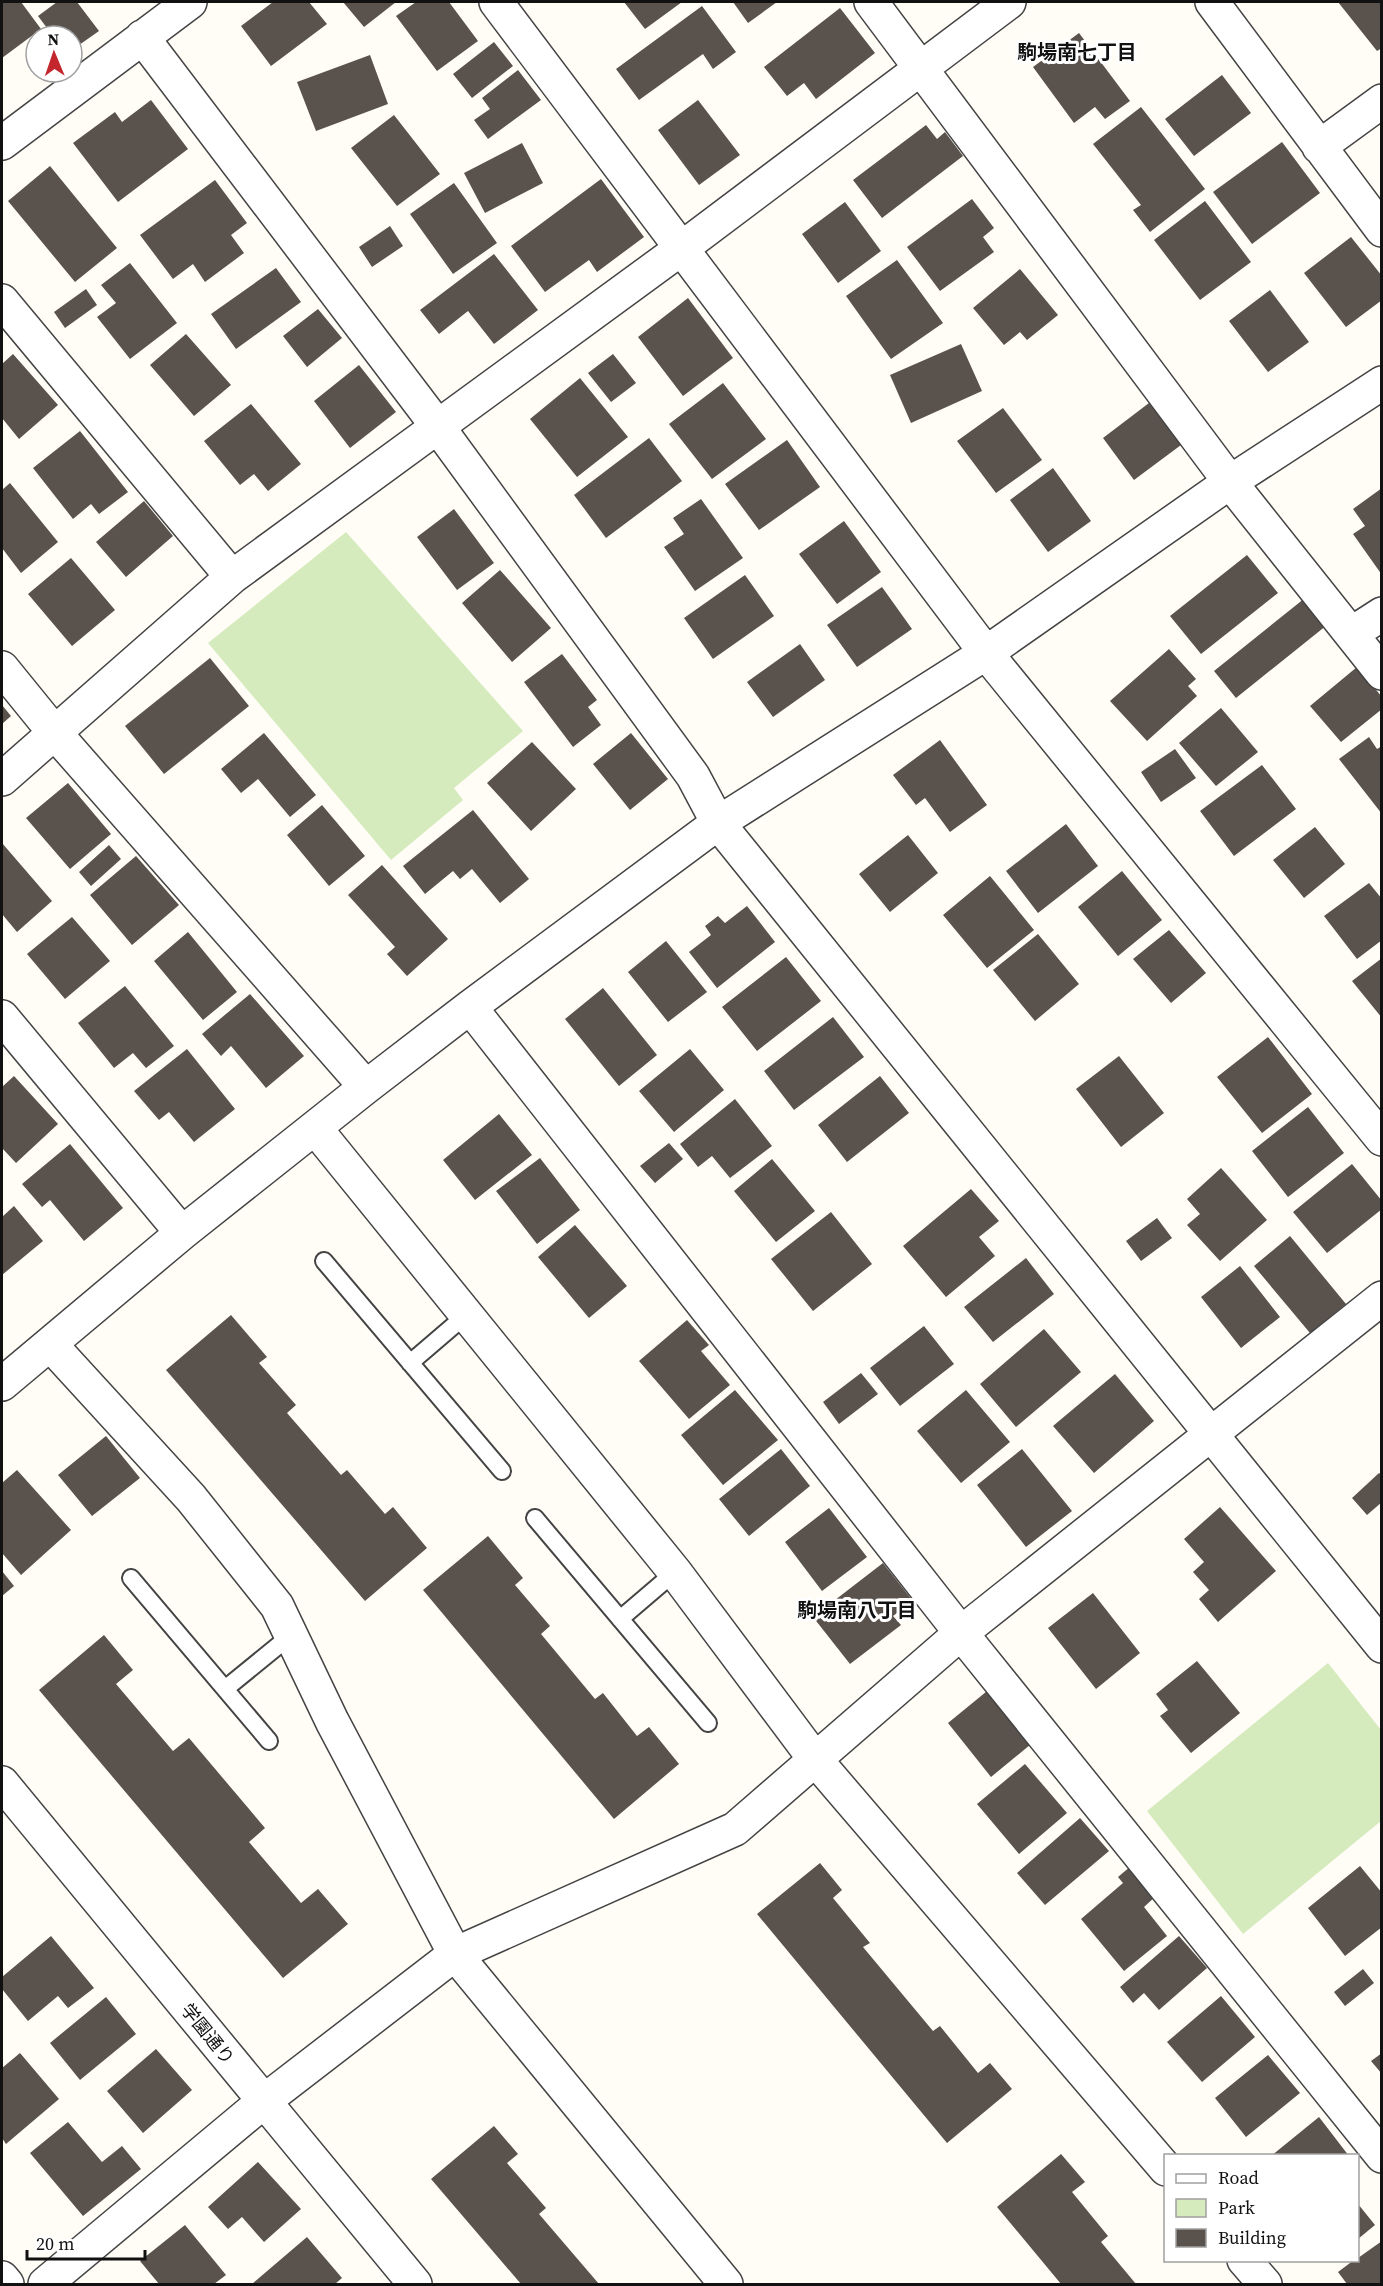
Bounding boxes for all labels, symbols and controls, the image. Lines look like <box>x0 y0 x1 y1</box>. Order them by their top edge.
north arrow <box>24 24 84 84</box>
text: N <box>47 28 60 50</box>
district label: 駒場南七丁目 <box>1017 38 1137 66</box>
district label: 駒場南八丁目 <box>797 1596 917 1624</box>
street label: 学園通り <box>176 1998 240 2070</box>
legend <box>1164 2154 1359 2262</box>
text: Road <box>1218 2165 1259 2190</box>
text: Park <box>1218 2195 1255 2220</box>
scale bar <box>27 2223 146 2261</box>
text: Building <box>1218 2225 1286 2250</box>
text: 20 m <box>36 2231 74 2256</box>

